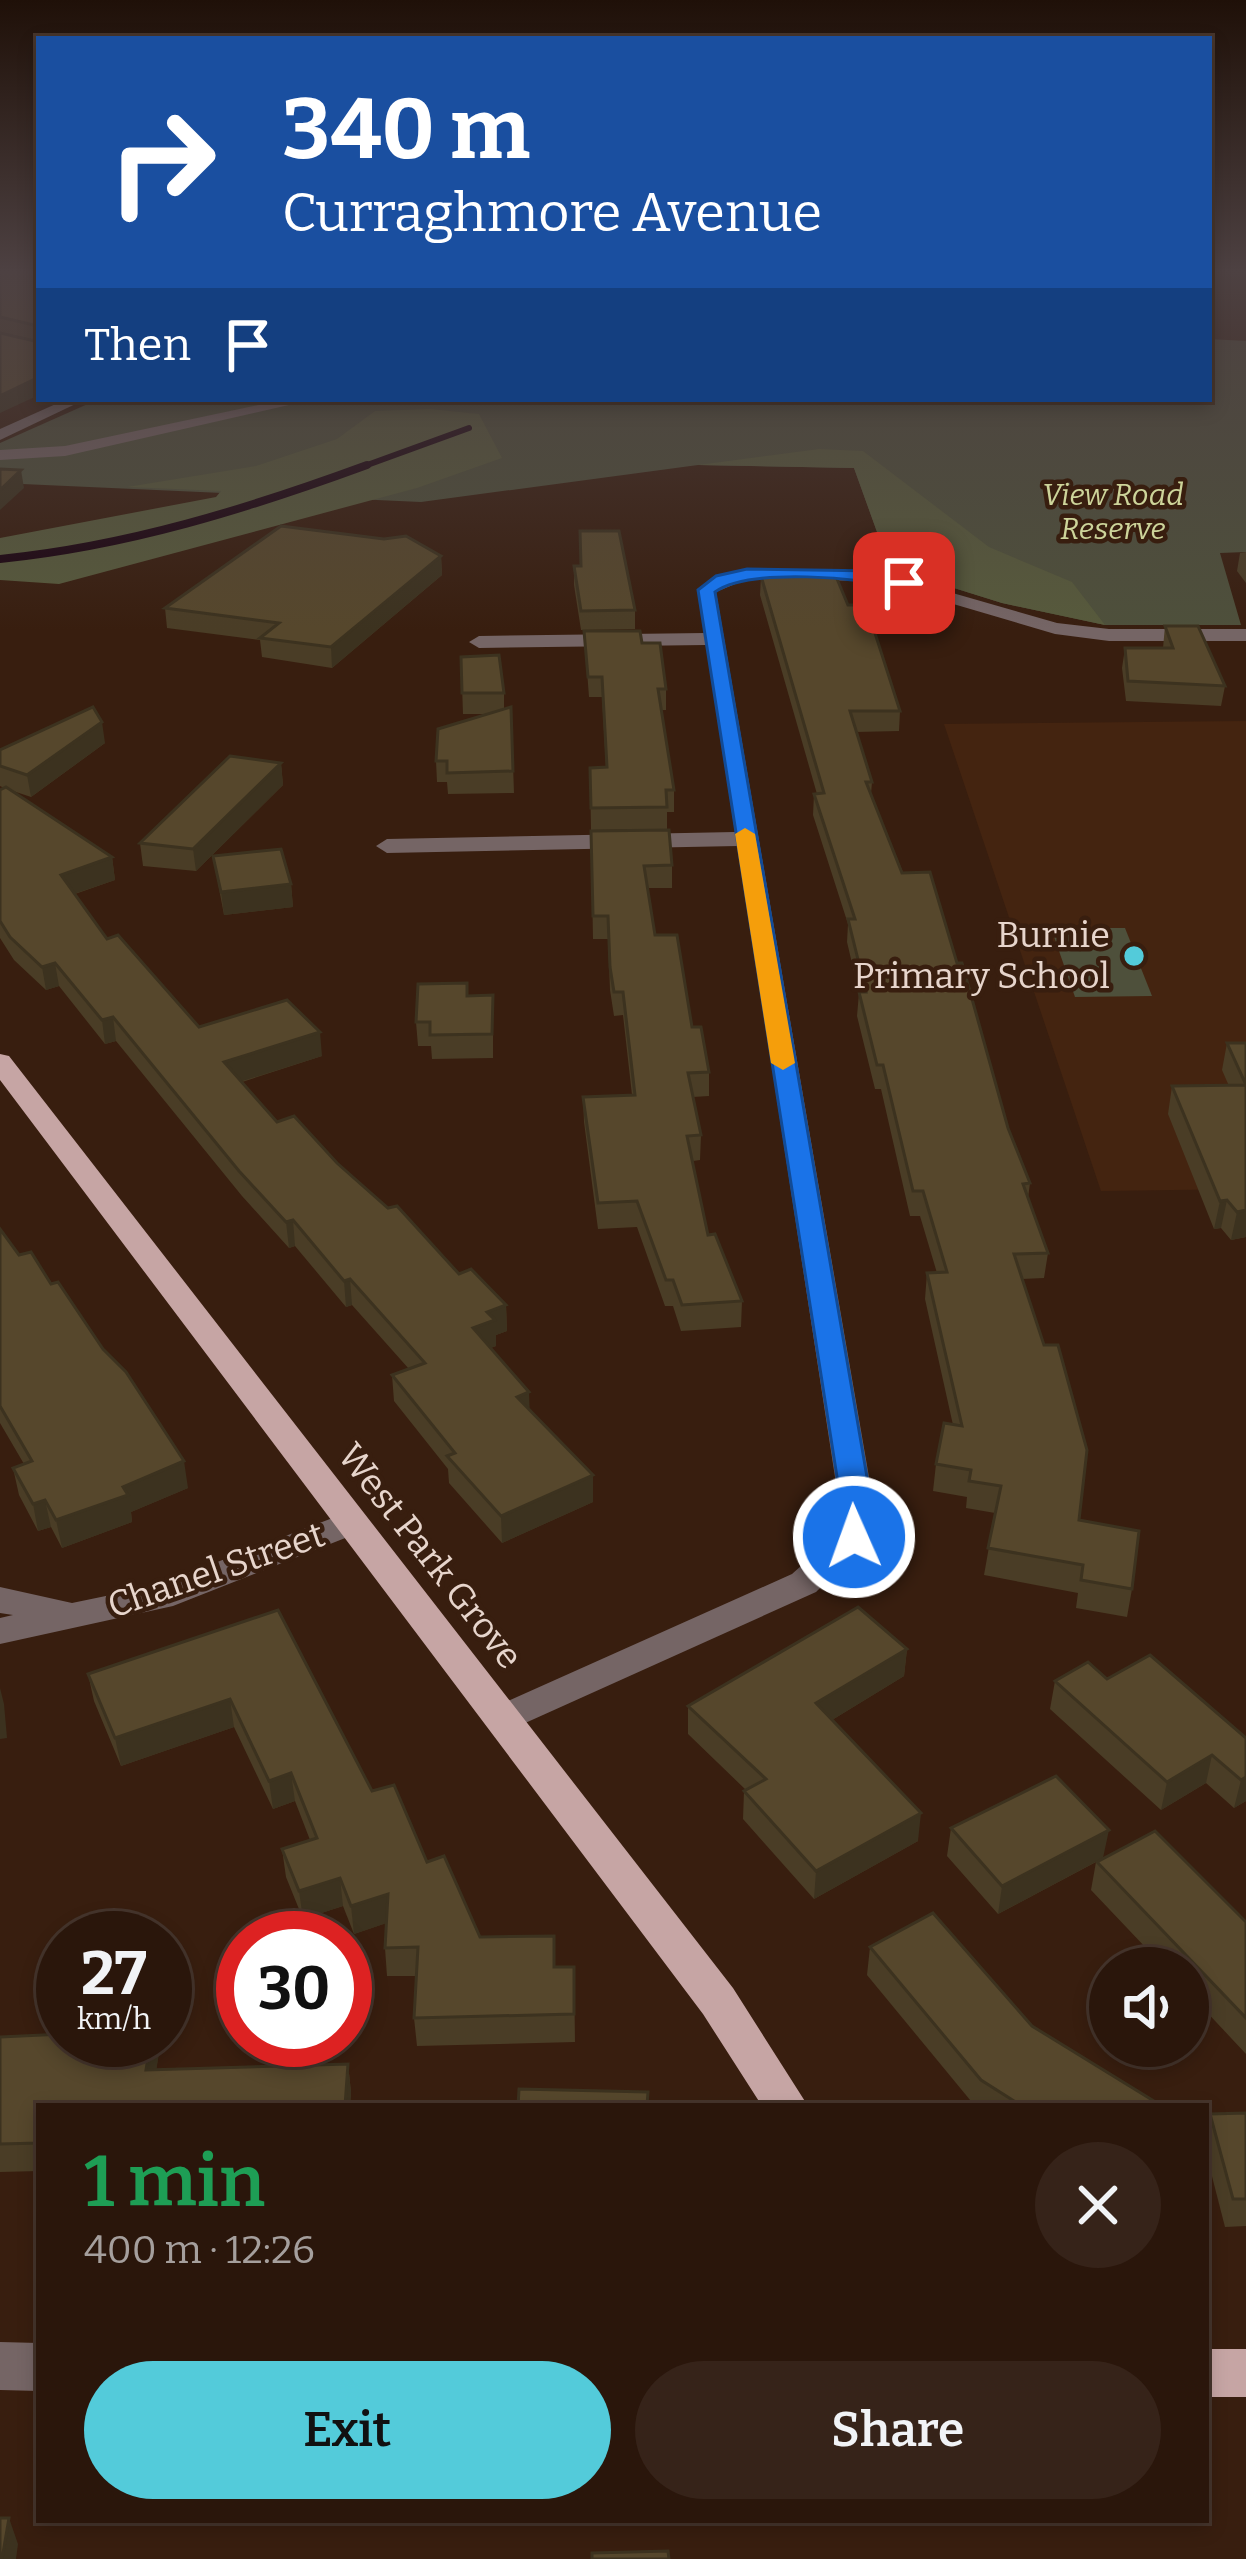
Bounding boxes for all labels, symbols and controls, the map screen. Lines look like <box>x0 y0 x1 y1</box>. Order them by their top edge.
text: 340 m <box>282 79 530 180</box>
icon: right <box>84 84 240 240</box>
text: Curraghmore Avenue <box>282 181 822 245</box>
icon: arrive <box>215 312 281 378</box>
text: Then <box>84 318 191 372</box>
park label: View Road Reserve <box>1042 477 1184 547</box>
pin <box>853 532 955 634</box>
icon: arrive <box>871 550 937 616</box>
place label: Burnie Primary School <box>853 913 1110 998</box>
marker: Burnie Primary School <box>1121 943 1147 969</box>
street label: West Park Grove <box>328 1434 532 1678</box>
position arrow <box>791 1474 917 1600</box>
street label: Chanel Street <box>102 1512 330 1628</box>
speed limit sign: 30 <box>216 1911 372 2067</box>
text: 27 <box>81 1938 147 2010</box>
map controls <box>1089 1947 1209 2067</box>
button: sound <box>1089 1947 1209 2067</box>
text: km/h <box>77 2001 151 2037</box>
text: 1 min <box>84 2139 265 2225</box>
button: close <box>1035 2142 1161 2268</box>
text: 400 m · 12:26 <box>84 2227 315 2273</box>
button: Exit <box>84 2361 611 2499</box>
button: Share <box>635 2361 1161 2499</box>

